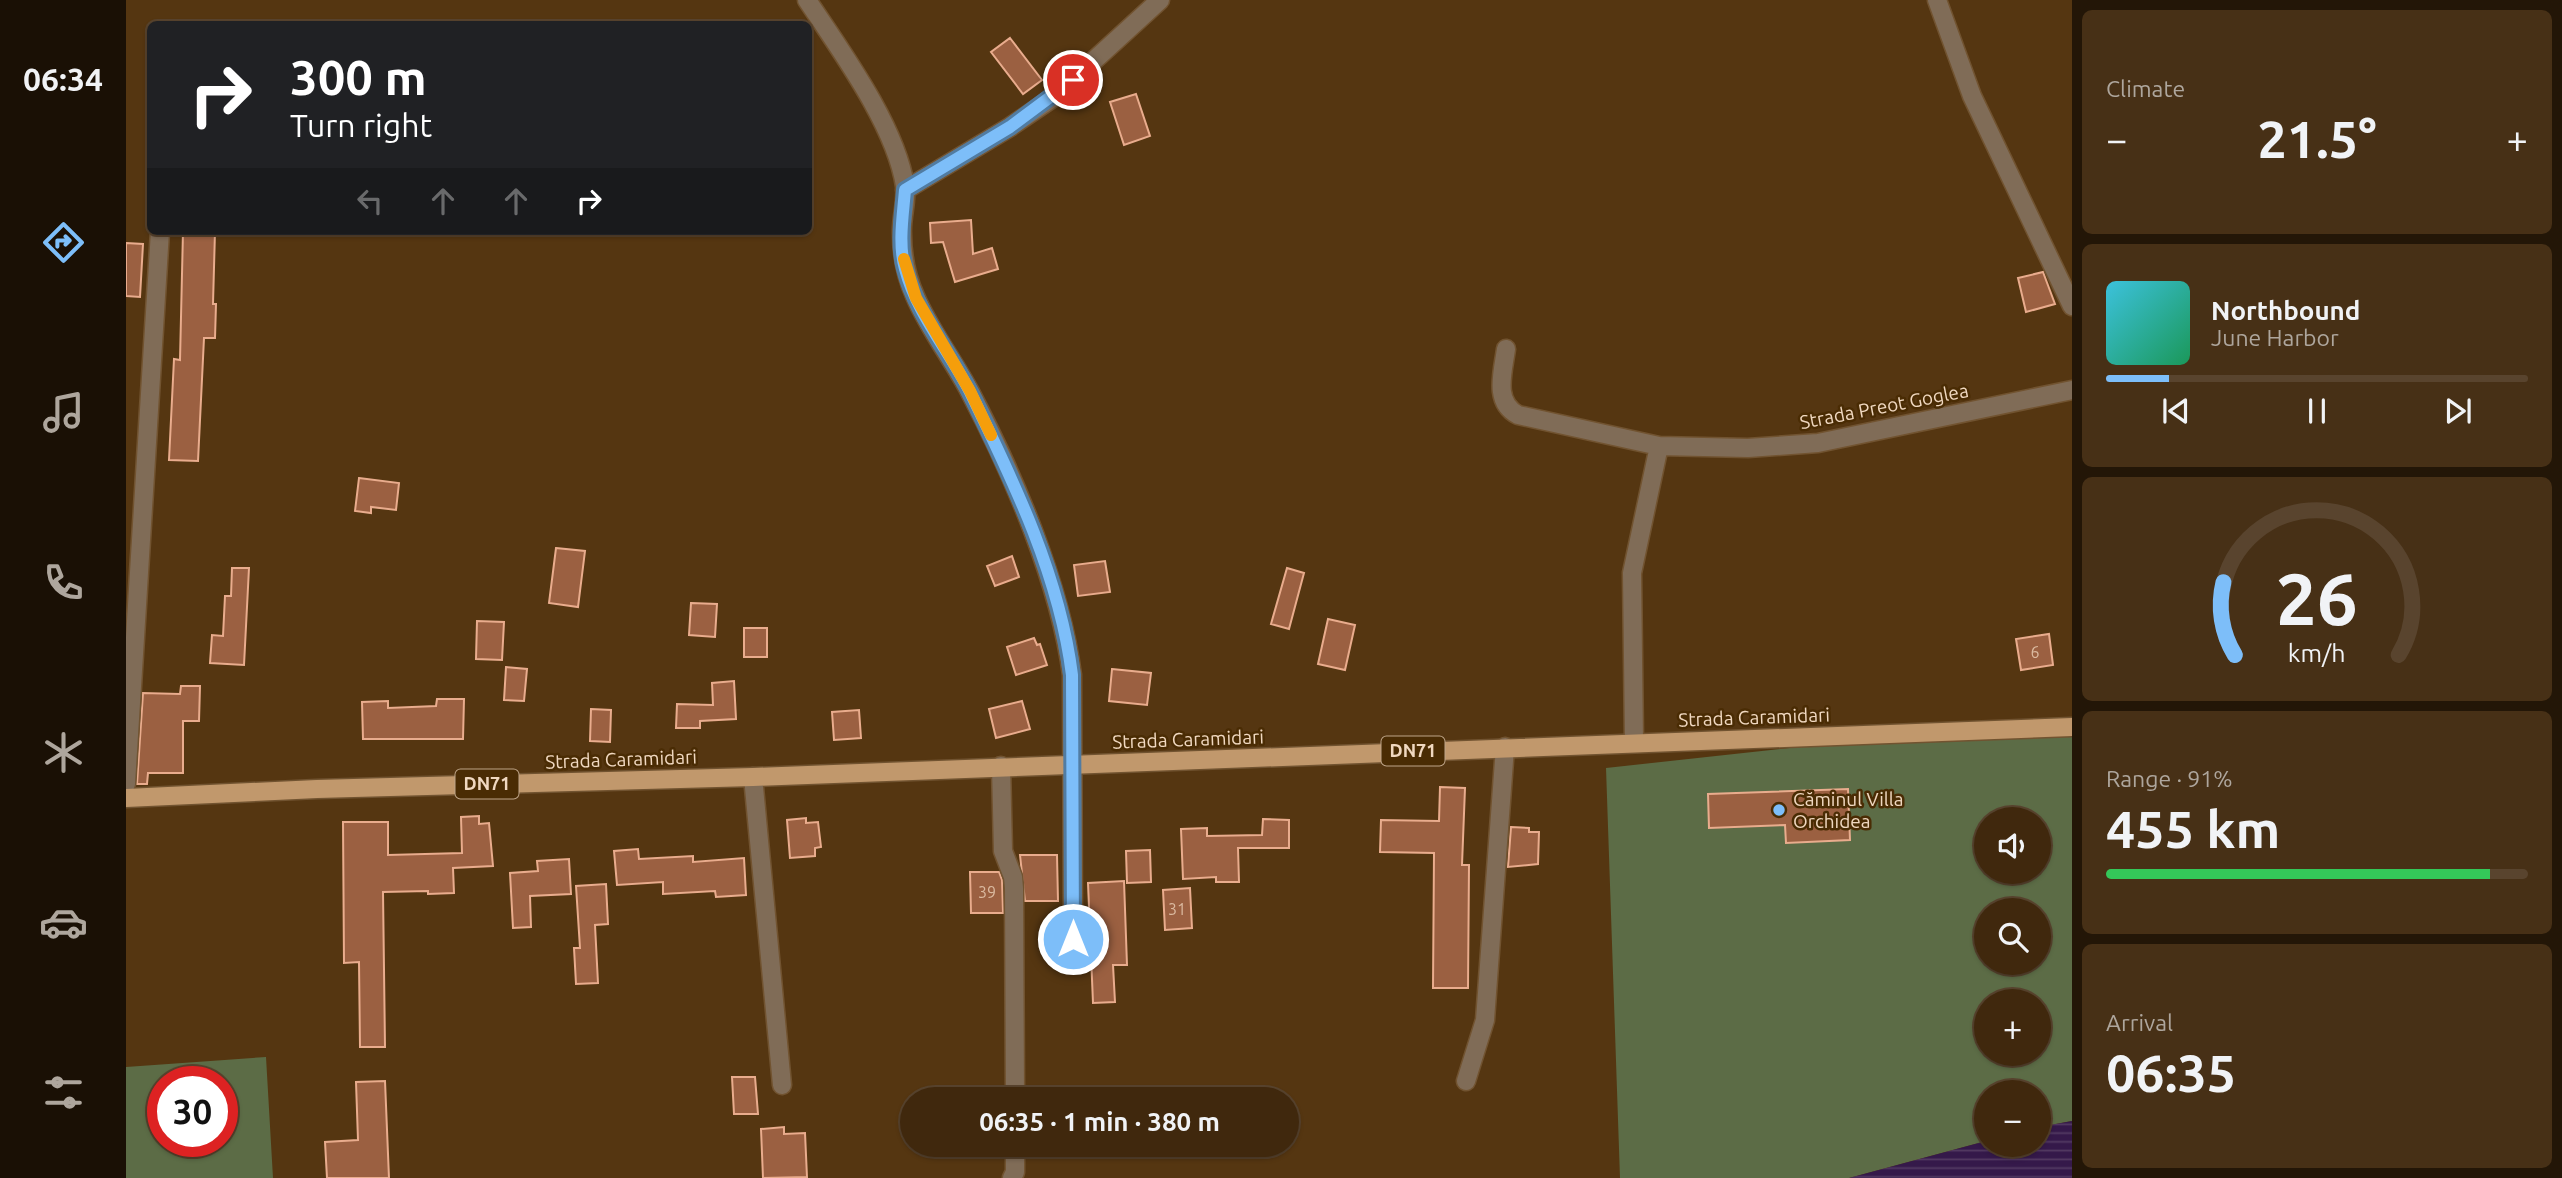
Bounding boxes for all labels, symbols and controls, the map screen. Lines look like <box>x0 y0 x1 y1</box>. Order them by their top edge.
icon: right <box>175 49 266 140</box>
text: 300 m <box>290 49 427 104</box>
pin <box>1043 50 1103 110</box>
text: 06:34 <box>23 61 103 97</box>
icon: arrive <box>1054 61 1092 99</box>
text: Climate <box>2106 76 2185 101</box>
text: Turn right <box>290 107 432 143</box>
text: 21.5° <box>2257 110 2377 168</box>
text: − <box>2106 118 2127 160</box>
text: + <box>2507 118 2528 160</box>
icon: left <box>351 182 389 220</box>
icon: ahead <box>424 182 462 220</box>
icon: ahead <box>497 182 535 220</box>
icon: right <box>570 182 608 220</box>
icon: directions <box>39 218 88 267</box>
text: Northbound <box>2211 296 2360 325</box>
text: June Harbor <box>2211 325 2339 350</box>
street label: Strada Preot Goglea <box>1798 379 1970 433</box>
icon: music <box>39 388 88 437</box>
icon: previous <box>2157 392 2195 430</box>
icon: pause <box>2298 392 2336 430</box>
icon: next <box>2439 392 2477 430</box>
text: 26 <box>2276 557 2358 639</box>
icon: phone <box>39 558 88 607</box>
text: km/h <box>2288 639 2346 667</box>
house number: 6 <box>2030 643 2040 661</box>
street label: Strada Caramidari <box>1678 703 1830 731</box>
street label: Strada Caramidari <box>1112 725 1264 753</box>
icon: climate <box>39 728 88 777</box>
road number: DN71 <box>1382 736 1444 766</box>
street label: Strada Caramidari <box>545 745 697 773</box>
text: Range · 91% <box>2106 766 2233 791</box>
road number: DN71 <box>456 770 518 798</box>
place label: Căminul Villa Orchidea <box>1793 788 1904 832</box>
text: 455 km <box>2106 800 2280 858</box>
marker: Căminul Villa Orchidea <box>1771 802 1787 818</box>
map controls <box>1974 807 2051 1157</box>
button: sound <box>1974 807 2051 884</box>
house number: 39 <box>978 883 996 901</box>
icon: car <box>39 898 88 947</box>
button: search <box>1974 898 2051 975</box>
house number: 31 <box>1168 900 1186 918</box>
position arrow <box>1036 902 1110 976</box>
button: + <box>1974 989 2051 1066</box>
text: Arrival <box>2106 1010 2173 1035</box>
text: 06:35 <box>2106 1044 2236 1102</box>
speed limit sign: 30 <box>147 1066 238 1157</box>
icon: filters <box>39 1068 88 1117</box>
button: − <box>1974 1080 2051 1157</box>
text: 06:35 · 1 min · 380 m <box>979 1107 1220 1136</box>

